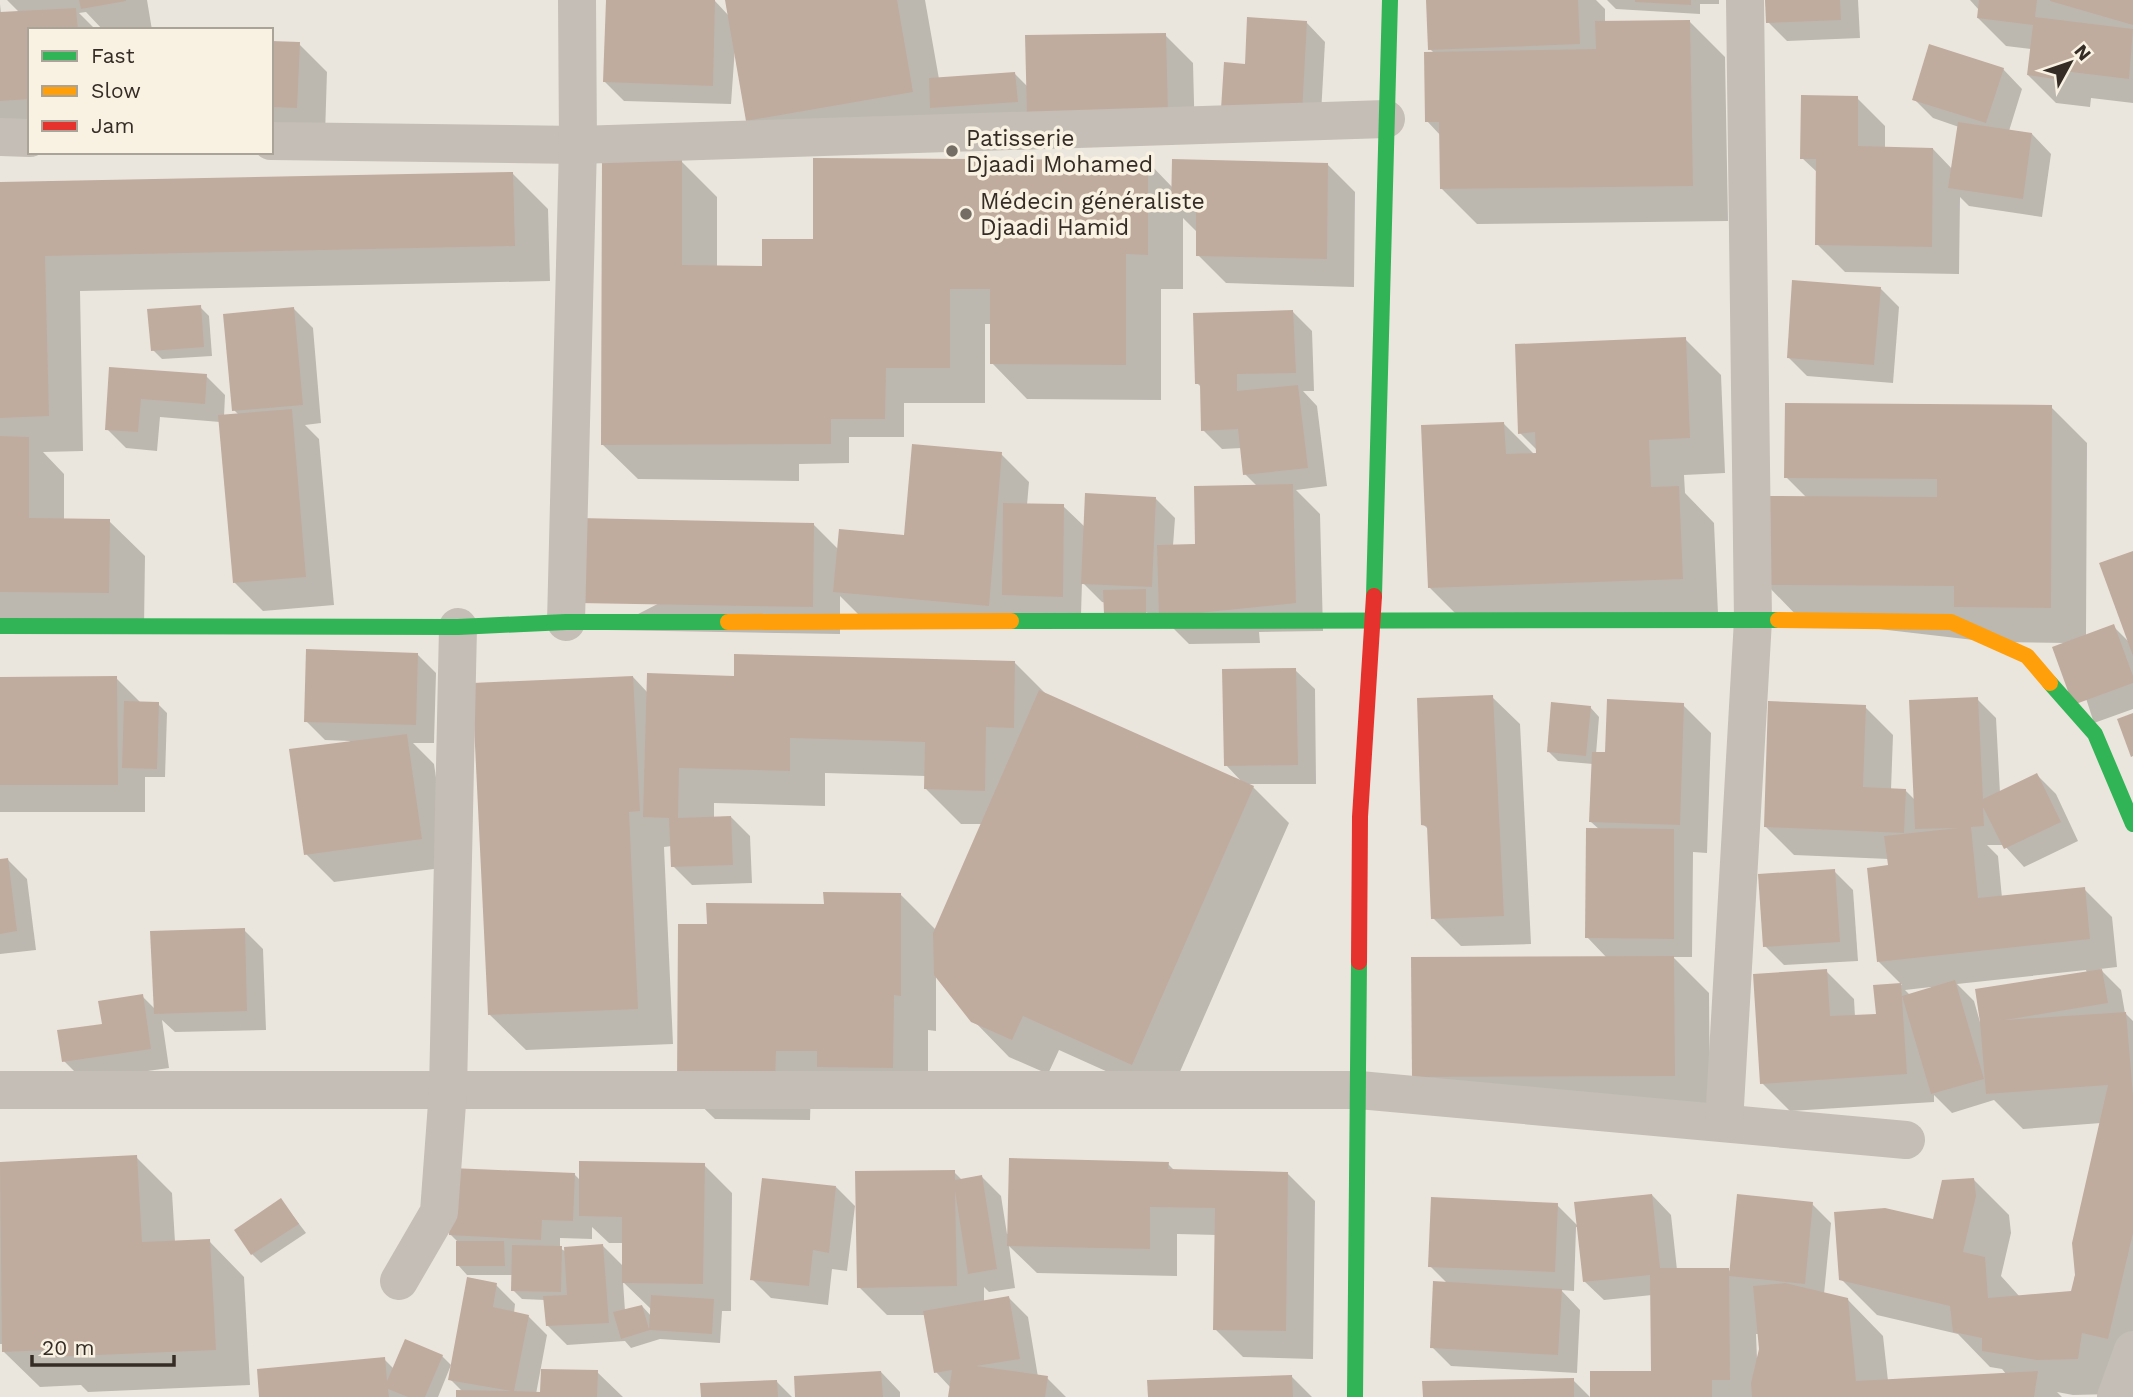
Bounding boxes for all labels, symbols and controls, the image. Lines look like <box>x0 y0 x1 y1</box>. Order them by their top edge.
legend <box>28 28 273 154</box>
north arrow <box>2035 28 2105 98</box>
text: N <box>2069 40 2096 65</box>
text: Fast <box>91 43 135 68</box>
text: Slow <box>91 78 141 103</box>
text: Jam <box>91 113 134 138</box>
place label: Patisserie Djaadi Mohamed <box>966 125 1153 178</box>
marker: Patisserie Djaadi Mohamed <box>944 143 960 159</box>
place label: Médecin généraliste Djaadi Hamid <box>980 188 1205 241</box>
marker: Médecin généraliste Djaadi Hamid <box>958 206 974 222</box>
scale bar <box>32 1324 173 1368</box>
text: 20 m <box>42 1335 94 1360</box>

